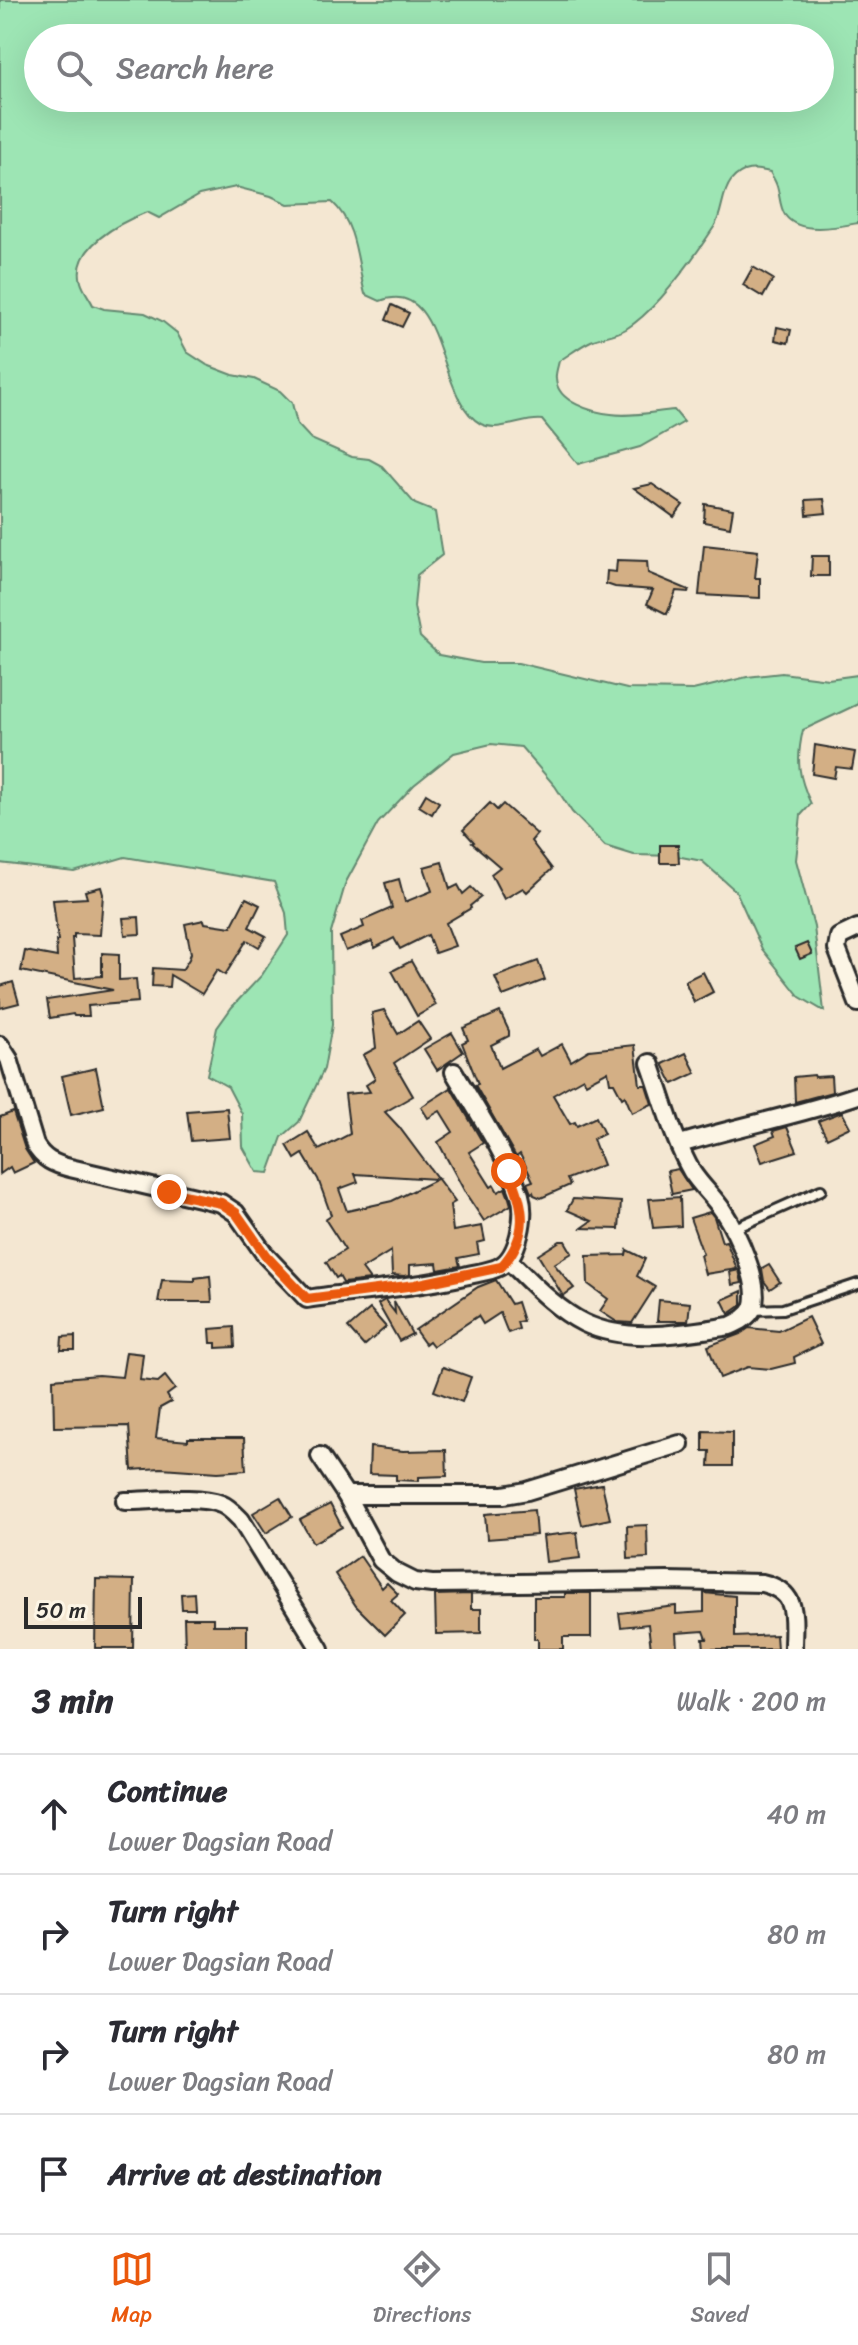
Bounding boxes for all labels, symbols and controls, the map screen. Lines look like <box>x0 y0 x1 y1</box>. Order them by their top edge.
search box <box>24 24 834 112</box>
text: Search here <box>116 41 274 95</box>
icon: search <box>52 46 96 90</box>
route start <box>491 1153 527 1189</box>
route end <box>151 1174 187 1210</box>
text: 50 m <box>36 1591 86 1630</box>
scale bar <box>24 1593 142 1629</box>
text: 3 min <box>32 1671 113 1731</box>
text: Walk · 200 m <box>677 1678 826 1724</box>
text: Continue <box>108 1764 227 1818</box>
text: 40 m <box>767 1791 826 1837</box>
icon: ahead <box>32 1792 76 1836</box>
text: Lower Dagsian Road <box>108 1818 332 1864</box>
text: Turn right <box>108 1884 238 1938</box>
text: 80 m <box>767 1911 826 1957</box>
icon: right <box>32 1912 76 1956</box>
text: Lower Dagsian Road <box>108 1938 332 1984</box>
text: Turn right <box>108 2004 238 2058</box>
text: 80 m <box>767 2031 826 2077</box>
icon: right <box>32 2032 76 2076</box>
text: Lower Dagsian Road <box>108 2058 332 2104</box>
text: Arrive at destination <box>108 2147 382 2201</box>
icon: arrive <box>32 2152 76 2196</box>
tab: Map <box>110 2247 154 2334</box>
tab: Directions <box>373 2247 471 2334</box>
tab: Saved <box>690 2247 748 2334</box>

